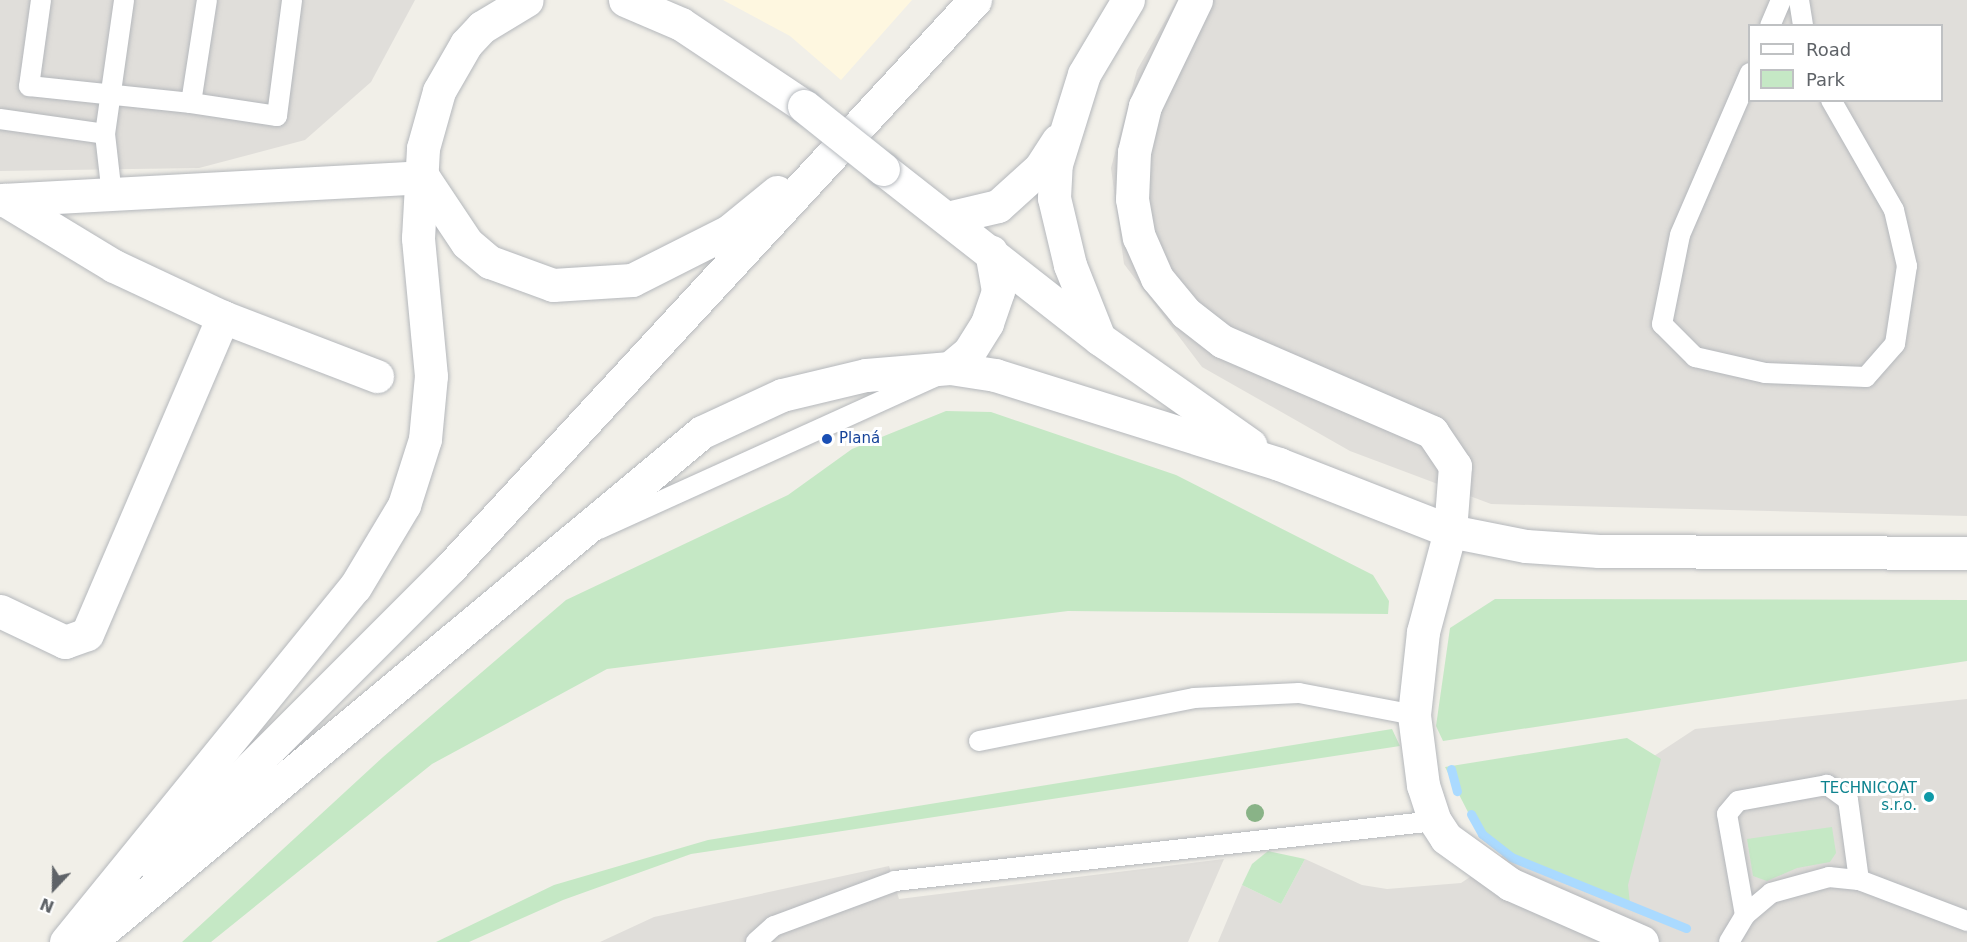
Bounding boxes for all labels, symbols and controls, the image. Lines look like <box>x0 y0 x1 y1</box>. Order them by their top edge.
legend <box>1748 24 1943 102</box>
text: Road <box>1806 39 1851 60</box>
text: Park <box>1806 69 1845 90</box>
place label: Planá <box>839 430 880 448</box>
marker: Planá <box>820 432 834 446</box>
place label: TECHNICOAT s.r.o. <box>1821 779 1917 814</box>
marker: TECHNICOAT s.r.o. <box>1922 790 1936 804</box>
north arrow <box>24 858 84 918</box>
text: N <box>37 894 57 916</box>

